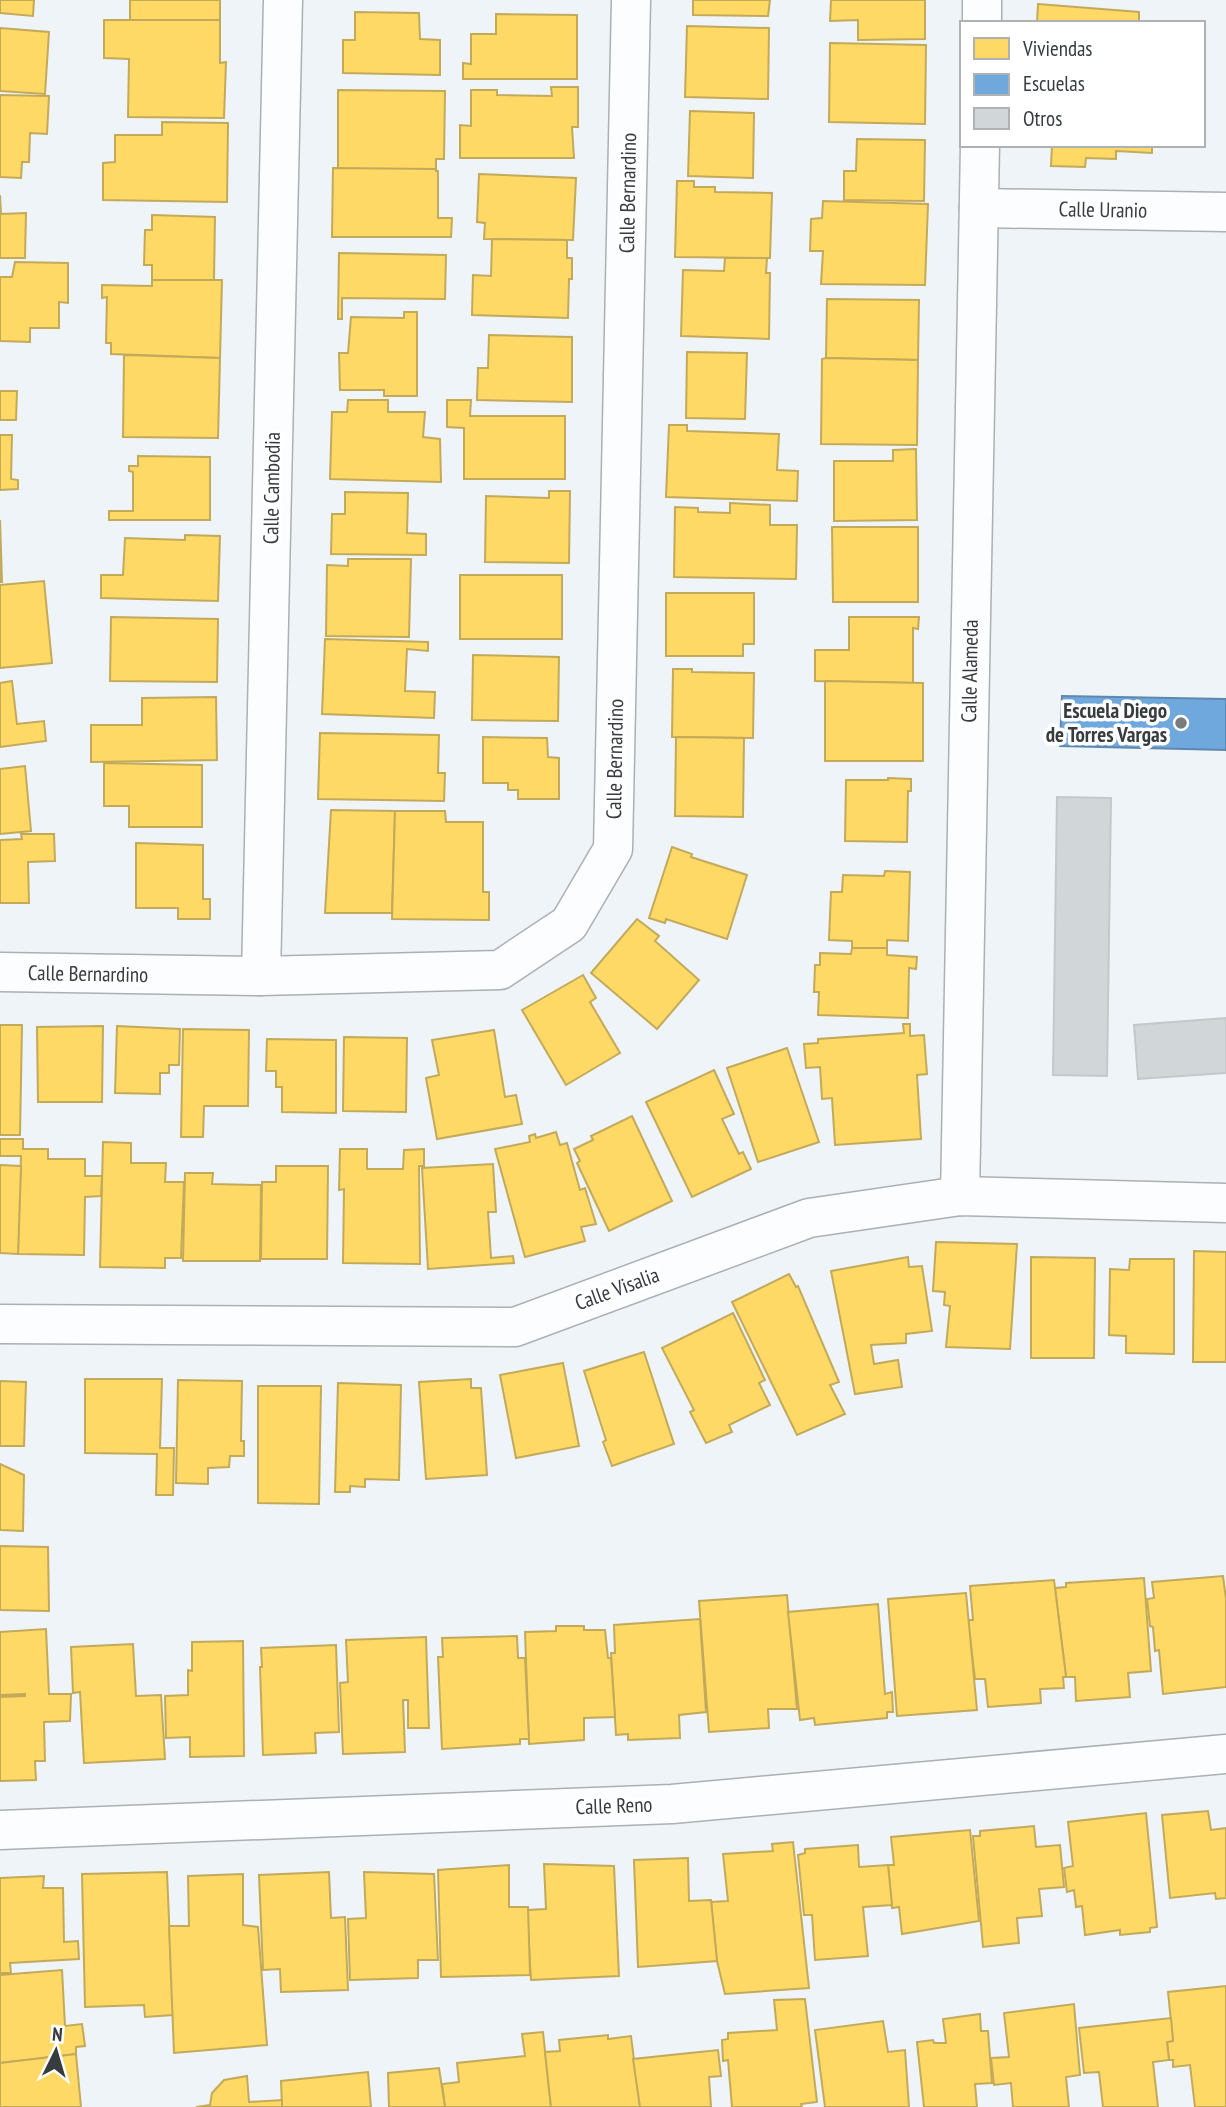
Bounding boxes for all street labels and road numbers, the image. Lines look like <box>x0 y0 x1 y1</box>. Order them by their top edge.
street label: Calle Bernardino <box>613 133 642 253</box>
street label: Calle Uranio <box>1058 195 1148 224</box>
street label: Calle Cambodia <box>257 432 286 544</box>
street label: Calle Alameda <box>955 619 984 723</box>
street label: Calle Bernardino <box>600 699 629 819</box>
street label: Calle Bernardino <box>28 959 148 988</box>
street label: Calle Visalia <box>571 1261 663 1316</box>
street label: Calle Reno <box>575 1791 653 1820</box>

